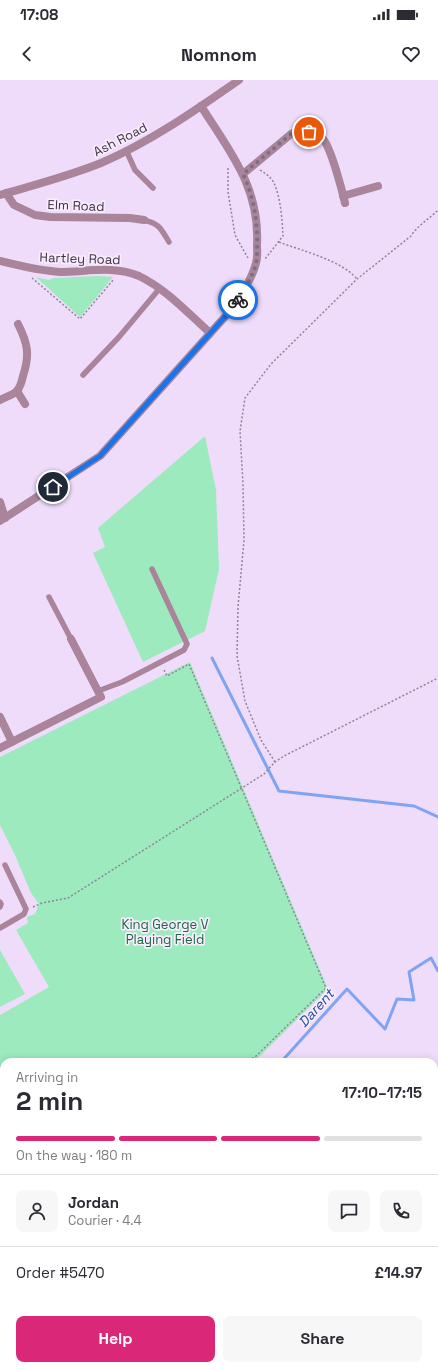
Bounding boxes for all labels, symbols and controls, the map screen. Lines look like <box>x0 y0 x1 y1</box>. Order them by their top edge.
text: 17:08 <box>20 5 58 24</box>
icon: back <box>16 43 38 65</box>
text: Nomnom <box>181 43 257 66</box>
icon: heart <box>400 43 422 65</box>
pin <box>292 115 326 149</box>
street label: Ash Road <box>90 119 150 160</box>
icon: bag <box>298 121 320 143</box>
street label: Elm Road <box>47 196 105 215</box>
street label: Hartley Road <box>39 249 121 268</box>
courier <box>218 280 258 320</box>
icon: bike <box>227 289 249 311</box>
pin <box>36 470 70 504</box>
icon: home <box>42 476 64 498</box>
park label: King George V Playing Field <box>121 916 209 948</box>
water label: Darent <box>294 984 339 1031</box>
text: Arriving in <box>16 1069 78 1086</box>
text: 17:10–17:15 <box>342 1083 422 1102</box>
text: 2 min <box>16 1084 83 1118</box>
text: On the way · 180 m <box>16 1147 132 1164</box>
button: person <box>16 1190 58 1232</box>
button: chat <box>328 1190 370 1232</box>
button: phone <box>380 1190 422 1232</box>
text: Jordan <box>68 1193 119 1212</box>
text: Courier · 4.4 <box>68 1212 142 1229</box>
text: Order #5470 <box>16 1263 105 1282</box>
text: £14.97 <box>374 1263 422 1282</box>
button: Help <box>16 1316 215 1362</box>
button: Share <box>223 1316 422 1362</box>

